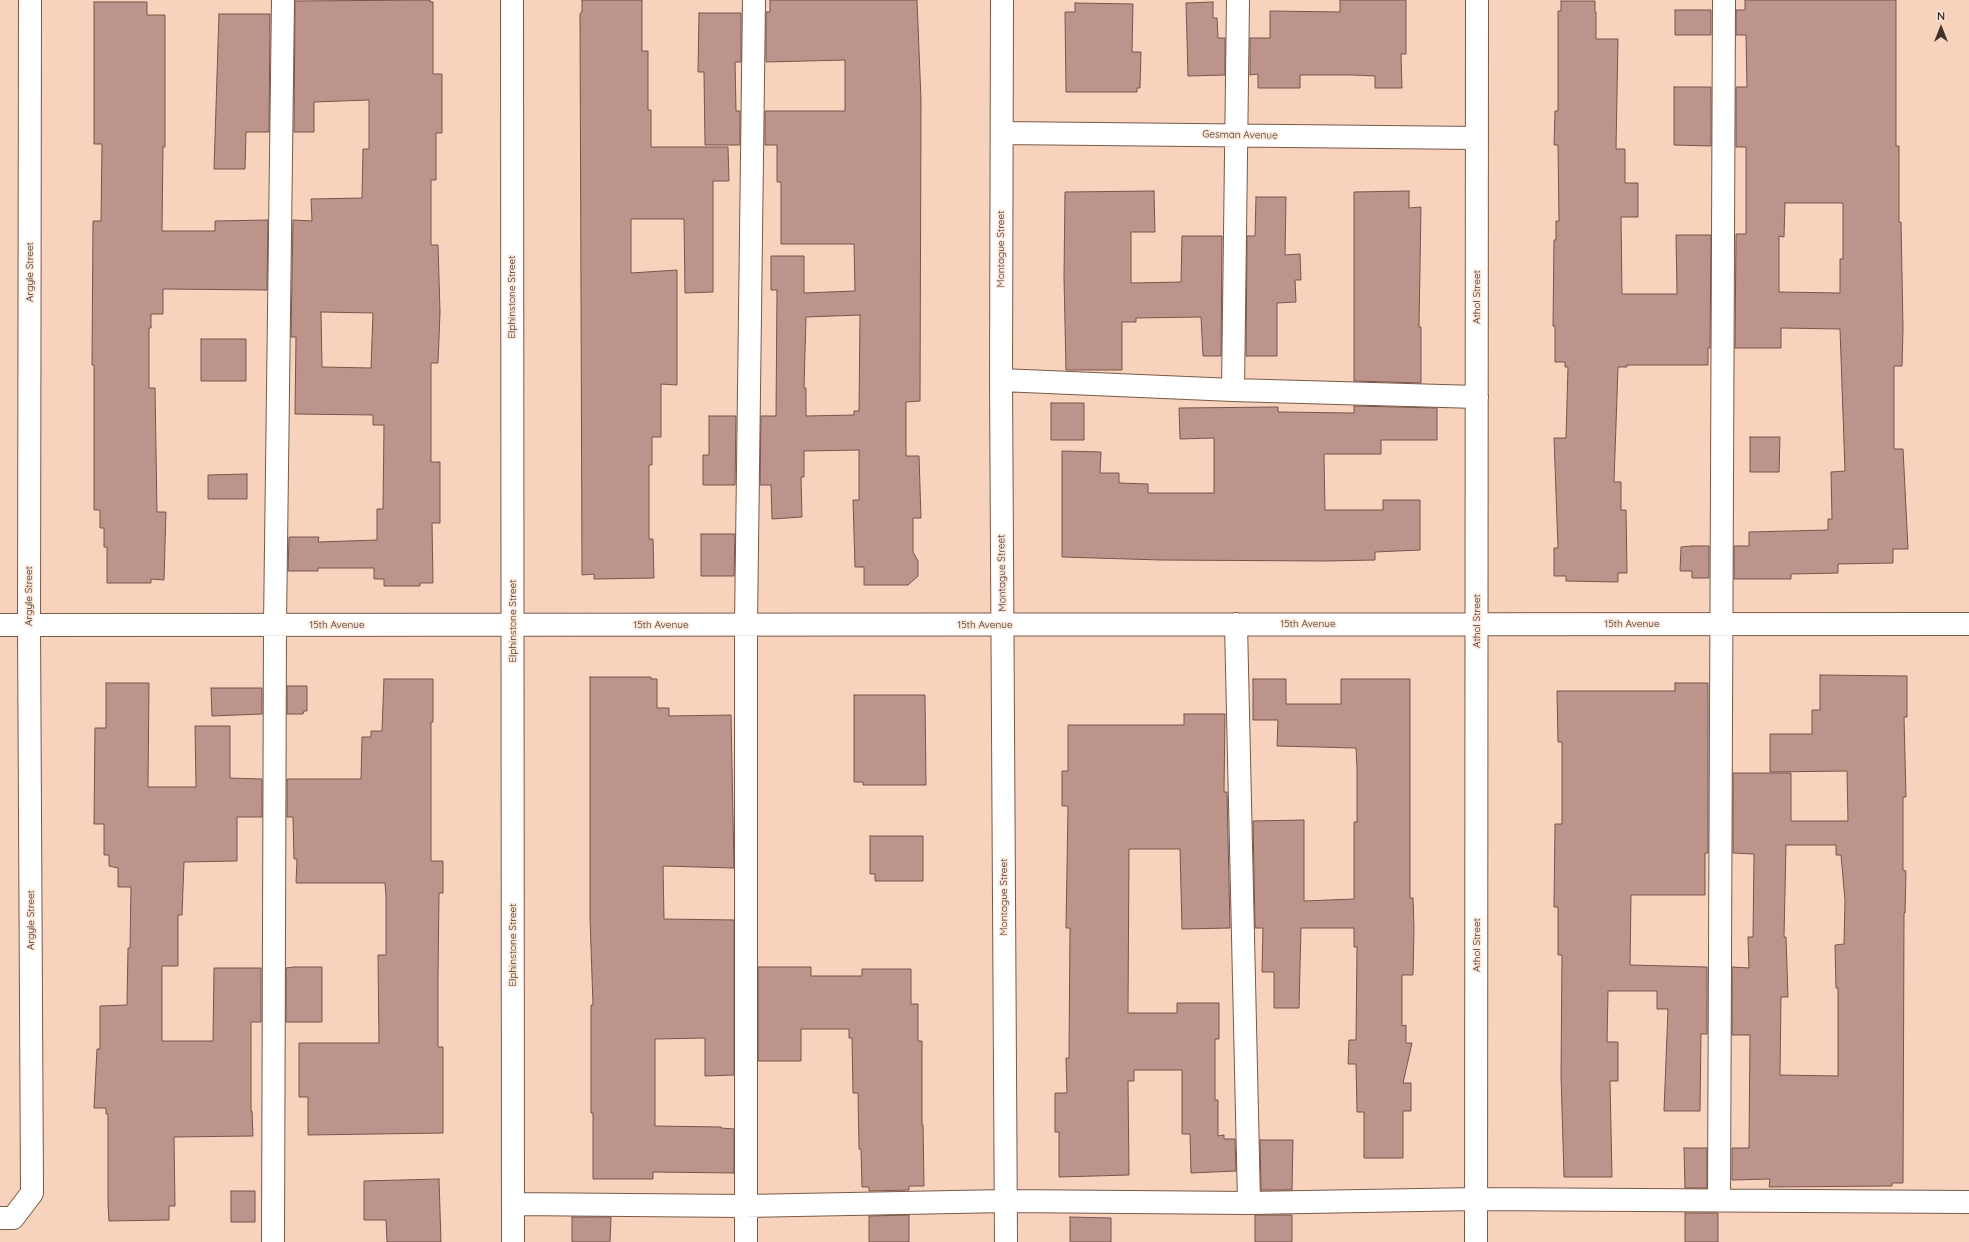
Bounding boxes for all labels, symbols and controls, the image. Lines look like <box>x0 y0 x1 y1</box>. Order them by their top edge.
north arrow <box>1921 8 1961 48</box>
text: N <box>1937 9 1945 23</box>
street label: Gesman Avenue <box>1202 128 1278 142</box>
street label: Montague Street <box>995 210 1007 288</box>
street label: Argyle Street <box>24 242 36 302</box>
street label: Elphinstone Street <box>506 255 518 339</box>
street label: Athol Street <box>1471 270 1483 324</box>
street label: Montague Street <box>995 534 1009 612</box>
street label: Argyle Street <box>23 566 35 626</box>
street label: Elphinstone Street <box>507 579 519 663</box>
street label: Athol Street <box>1471 594 1483 648</box>
street label: 15th Avenue <box>1280 618 1336 630</box>
street label: 15th Avenue <box>1604 618 1660 630</box>
street label: 15th Avenue <box>309 619 365 631</box>
street label: 15th Avenue <box>633 619 689 631</box>
street label: 15th Avenue <box>957 619 1013 631</box>
street label: Montague Street <box>998 858 1010 936</box>
street label: Argyle Street <box>25 890 37 950</box>
street label: Elphinstone Street <box>507 903 519 987</box>
street label: Athol Street <box>1471 918 1483 972</box>

